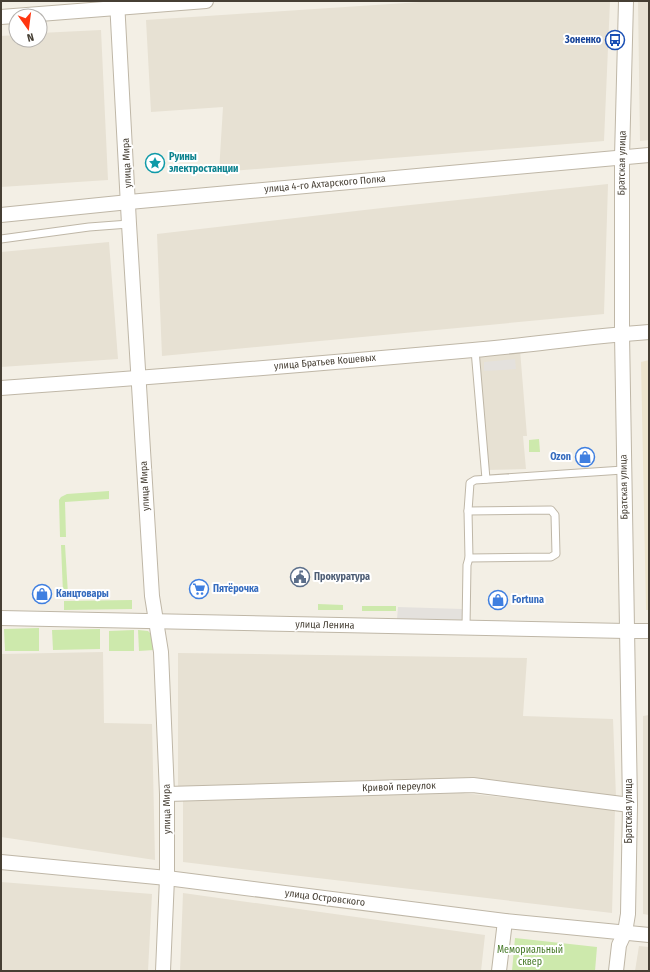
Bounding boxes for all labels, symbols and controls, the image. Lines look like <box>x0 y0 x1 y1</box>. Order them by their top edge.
north arrow <box>8 8 48 48</box>
bus stop icon: Зоненко <box>604 29 626 51</box>
text: N <box>26 30 35 44</box>
place label: Зоненко <box>564 34 602 46</box>
street label: Братская улица <box>615 130 629 196</box>
street label: улица Мира <box>120 138 134 188</box>
place label: Руины электростанции <box>169 151 238 175</box>
place icon: Руины электростанции <box>144 152 166 174</box>
street label: улица 4-го Ахтарского Полка <box>264 173 386 195</box>
street label: улица Братьев Кошевых <box>274 352 377 372</box>
shop icon: Ozon <box>574 446 596 468</box>
place label: Ozon <box>550 451 571 463</box>
street label: Братская улица <box>617 454 631 520</box>
street label: улица Мира <box>138 461 152 511</box>
public building icon: Прокуратура <box>289 566 311 588</box>
place label: Прокуратура <box>314 571 370 583</box>
supermarket icon: Пятёрочка <box>188 578 210 600</box>
shop icon: Канцтовары <box>31 583 53 605</box>
place label: Пятёрочка <box>213 583 259 595</box>
place label: Канцтовары <box>56 588 109 600</box>
shop icon: Fortuna <box>487 589 509 611</box>
place label: Fortuna <box>512 594 544 606</box>
street label: улица Ленина <box>295 618 355 632</box>
street label: Братская улица <box>623 778 635 844</box>
street label: Кривой переулок <box>362 780 436 794</box>
street label: улица Мира <box>161 784 173 834</box>
street label: улица Островского <box>284 887 366 909</box>
park label: Мемориальный сквер <box>497 944 563 968</box>

